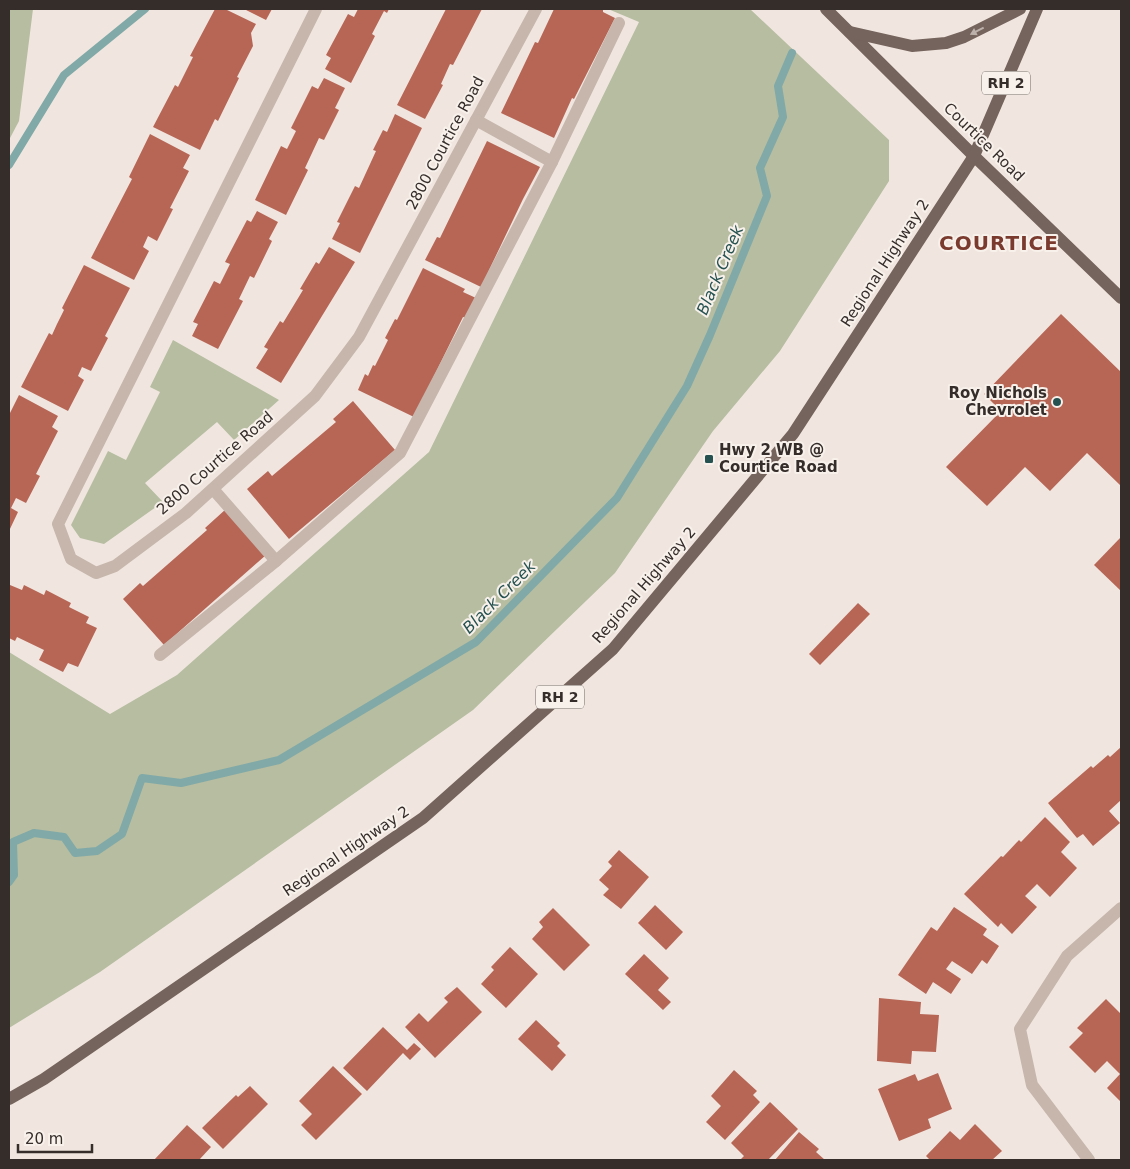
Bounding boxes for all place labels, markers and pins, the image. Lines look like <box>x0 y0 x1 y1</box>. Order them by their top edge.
place label: Roy Nichols Chevrolet <box>949 384 1047 419</box>
marker: Roy Nichols Chevrolet <box>1051 396 1063 408</box>
place label: Hwy 2 WB @ Courtice Road <box>719 441 838 476</box>
marker: Hwy 2 WB @ Courtice Road <box>703 453 715 465</box>

